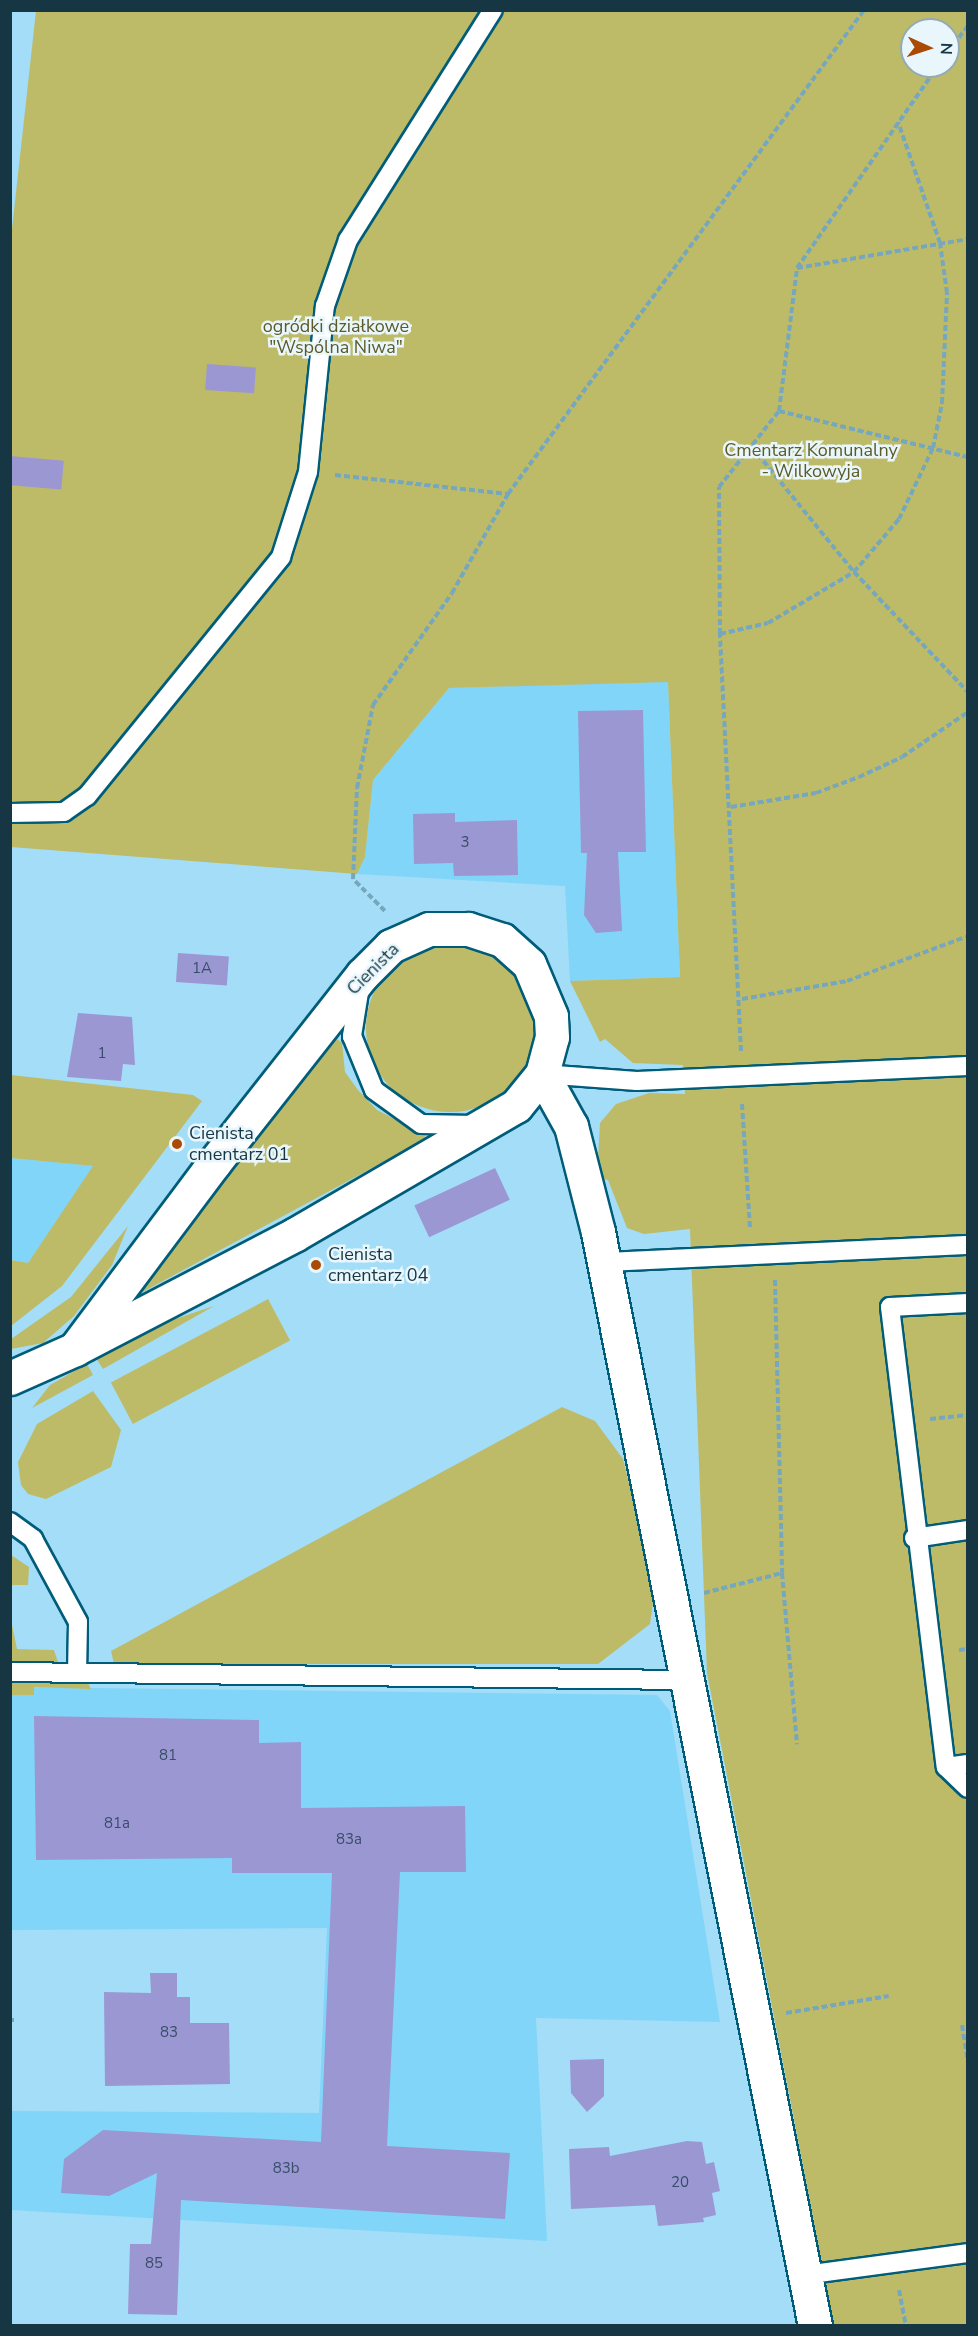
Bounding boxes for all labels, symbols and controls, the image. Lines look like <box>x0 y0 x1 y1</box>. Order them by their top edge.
north arrow <box>900 18 960 78</box>
text: N <box>935 42 957 55</box>
park label: ogródki działkowe "Wspólna Niwa" <box>263 316 409 358</box>
park label: Cmentarz Komunalny - Wilkowyja <box>724 440 898 482</box>
house number: 3 <box>461 834 469 852</box>
street label: Cienista <box>342 938 404 1000</box>
house number: 1A <box>192 960 212 978</box>
house number: 1 <box>98 1045 106 1063</box>
place label: Cienista cmentarz 01 <box>189 1123 289 1166</box>
marker: Cienista cmentarz 01 <box>170 1137 184 1151</box>
place label: Cienista cmentarz 04 <box>328 1244 428 1286</box>
marker: Cienista cmentarz 04 <box>309 1258 323 1272</box>
house number: 81 <box>159 1747 177 1765</box>
house number: 81a <box>104 1815 130 1833</box>
house number: 83a <box>336 1831 362 1849</box>
house number: 83 <box>160 2024 178 2042</box>
house number: 83b <box>273 2160 299 2178</box>
house number: 20 <box>671 2174 689 2192</box>
house number: 85 <box>145 2255 163 2273</box>

